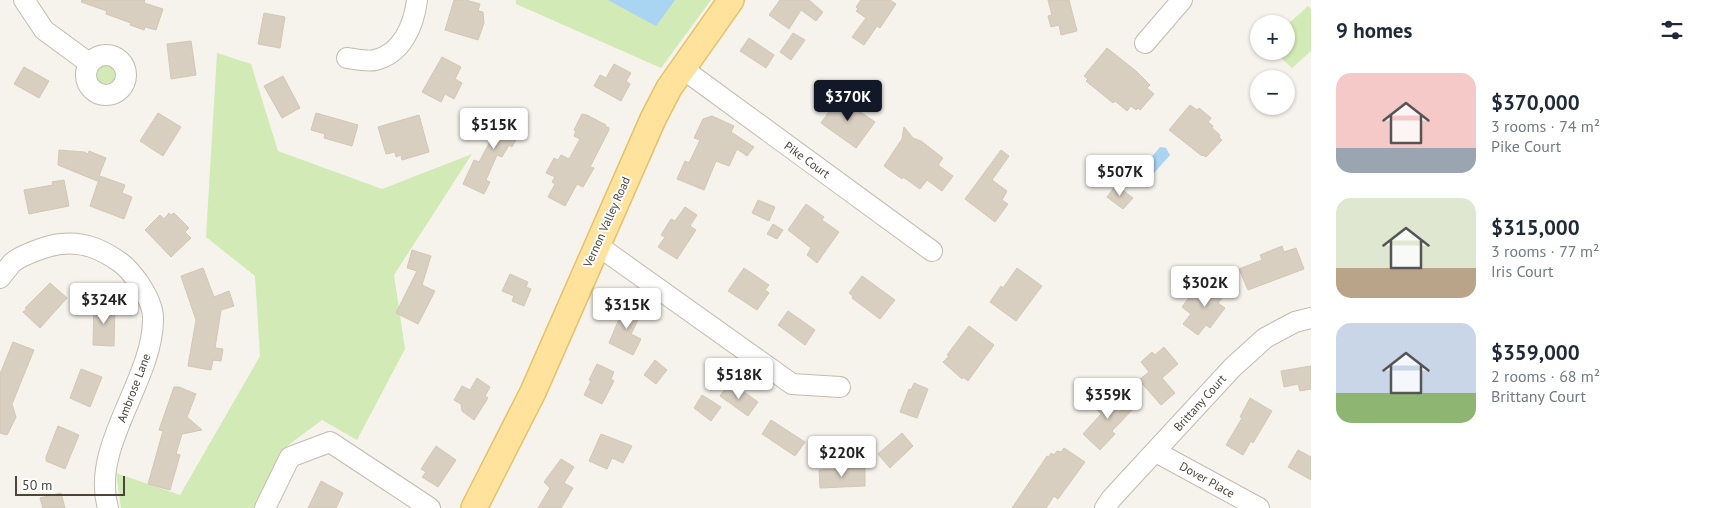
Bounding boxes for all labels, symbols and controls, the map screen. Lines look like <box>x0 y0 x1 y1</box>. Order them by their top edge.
map controls <box>1250 15 1295 115</box>
button: + <box>1250 15 1295 60</box>
icon: filters <box>1658 16 1686 44</box>
text: 9 homes <box>1336 17 1412 44</box>
button: − <box>1250 70 1295 115</box>
pin: $370K <box>813 80 883 122</box>
text: $370K <box>825 86 871 106</box>
text: $370,000 <box>1491 89 1580 116</box>
icon: home <box>1376 93 1436 153</box>
pin: $515K <box>459 108 529 150</box>
text: $515K <box>471 114 517 134</box>
text: 3 rooms · 74 m² <box>1491 116 1600 136</box>
text: Pike Court <box>1491 136 1561 156</box>
street label: Pike Court <box>782 138 833 181</box>
pin: $507K <box>1085 154 1155 197</box>
text: $507K <box>1097 161 1143 181</box>
street label: Vernon Valley Road <box>579 174 633 270</box>
text: $315,000 <box>1491 214 1580 241</box>
icon: home <box>1376 218 1436 278</box>
text: 3 rooms · 77 m² <box>1491 241 1599 261</box>
text: Iris Court <box>1491 261 1554 281</box>
pin: $302K <box>1170 266 1240 308</box>
text: $302K <box>1182 272 1228 292</box>
pin: $324K <box>69 282 139 325</box>
pin: $315K <box>592 288 662 330</box>
text: $324K <box>81 289 127 309</box>
text: $315K <box>604 294 650 314</box>
text: $359,000 <box>1491 339 1580 366</box>
icon: home <box>1376 343 1436 403</box>
street label: Ambrose Lane <box>114 351 154 424</box>
pin: $518K <box>704 358 774 400</box>
text: $518K <box>716 364 762 384</box>
text: 2 rooms · 68 m² <box>1491 366 1600 386</box>
street label: Brittany Court <box>1170 371 1229 434</box>
pin: $359K <box>1073 378 1143 420</box>
text: $359K <box>1085 384 1131 404</box>
text: Brittany Court <box>1491 386 1586 406</box>
pin: $220K <box>807 436 877 478</box>
text: $220K <box>819 442 865 462</box>
street label: Dover Place <box>1177 458 1237 501</box>
scale bar <box>15 473 125 496</box>
text: 50 m <box>22 476 52 494</box>

